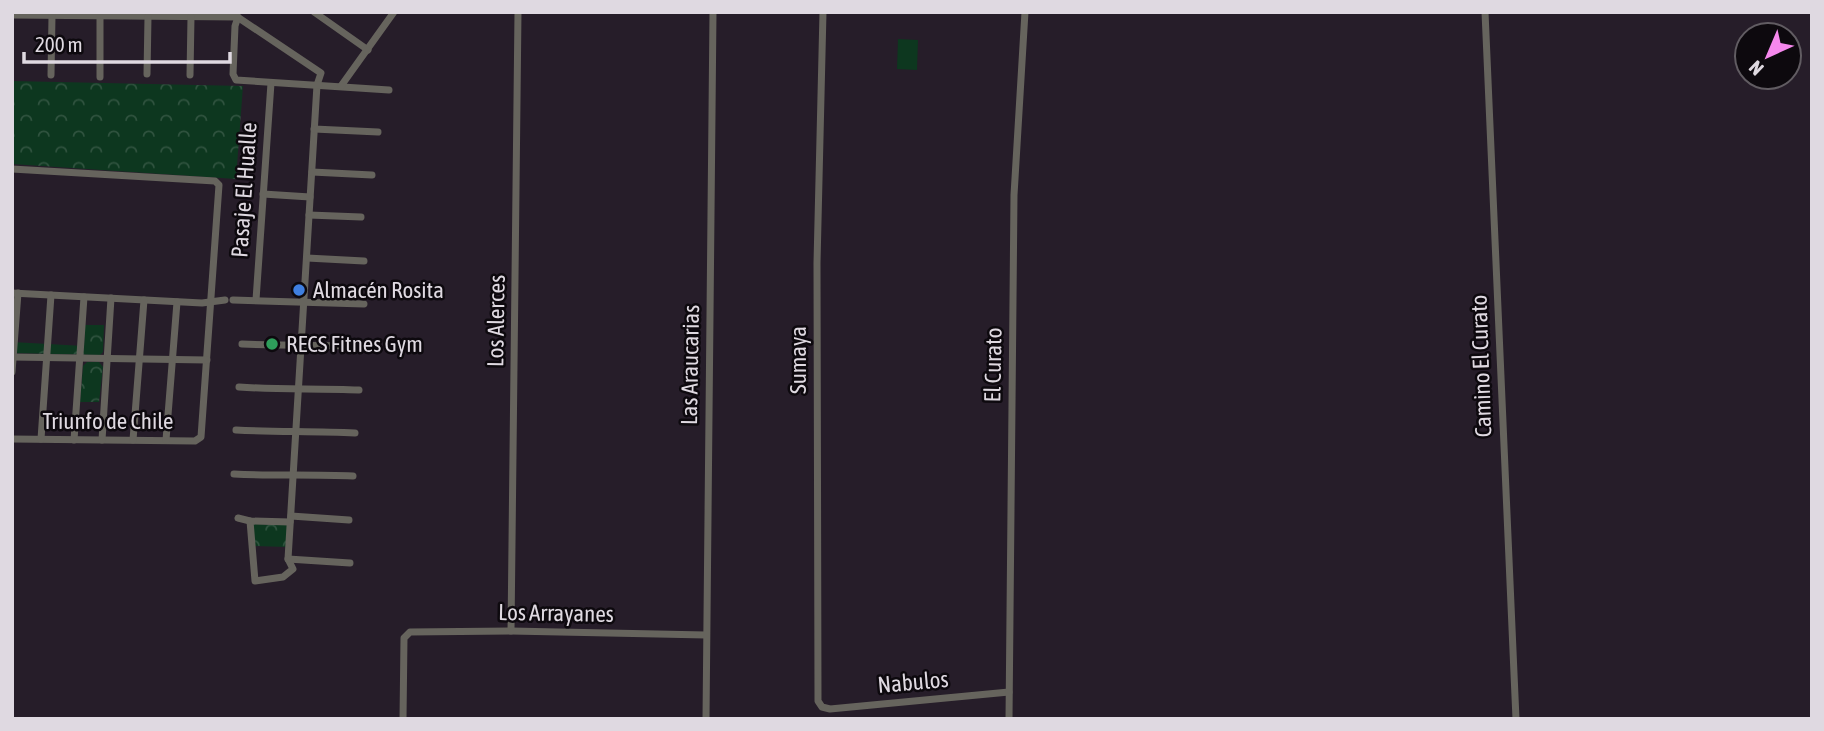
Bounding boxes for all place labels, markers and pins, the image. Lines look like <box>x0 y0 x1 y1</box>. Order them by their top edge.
place label: Almacén Rosita <box>313 277 444 303</box>
marker: Almacén Rosita <box>291 282 307 298</box>
place label: RECS Fitnes Gym <box>286 331 423 357</box>
marker: RECS Fitnes Gym <box>264 336 280 352</box>

